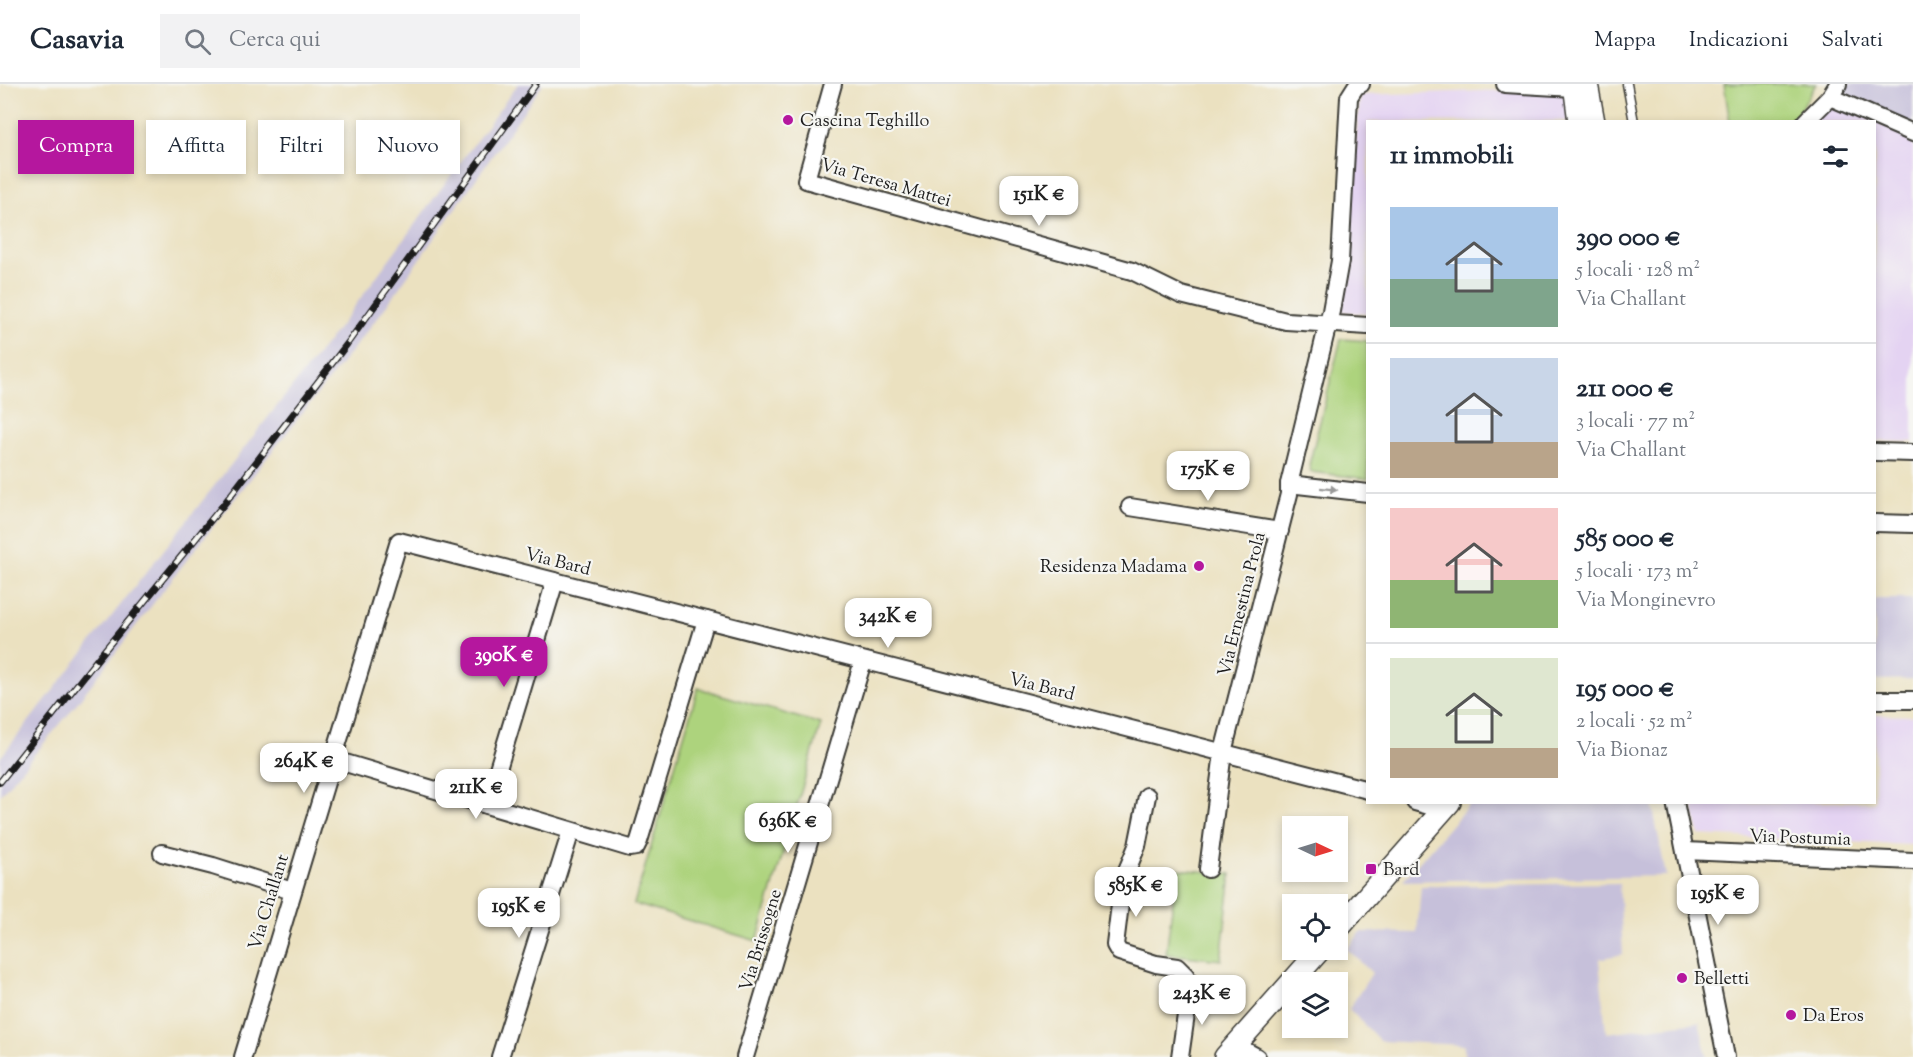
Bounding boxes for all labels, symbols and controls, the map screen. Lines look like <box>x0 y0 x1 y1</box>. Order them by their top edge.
search box <box>160 14 580 68</box>
text: Casavia <box>30 21 124 61</box>
icon: search <box>181 25 214 58</box>
text: Cerca qui <box>229 25 321 57</box>
text: Mappa <box>1594 26 1656 56</box>
text: Indicazioni <box>1689 26 1789 56</box>
text: Salvati <box>1822 26 1883 56</box>
place label: Cascina Teghillo <box>800 109 929 135</box>
marker: Cascina Teghillo <box>781 113 795 127</box>
chip: Compra <box>18 120 134 174</box>
chip: Affitta <box>146 120 246 174</box>
chip: Filtri <box>258 120 344 174</box>
chip: Nuovo <box>356 120 460 174</box>
text: 11 immobili <box>1390 138 1514 175</box>
icon: filters <box>1819 140 1852 173</box>
street label: Via Teresa Mattei <box>817 153 954 215</box>
pin: 151K € <box>990 176 1088 227</box>
text: 151K € <box>1013 181 1065 210</box>
text: 390 000 € <box>1576 220 1681 257</box>
icon: home <box>1438 231 1510 303</box>
text: 5 locali · 128 m² <box>1576 257 1700 286</box>
text: Via Challant <box>1576 286 1686 315</box>
text: 211 000 € <box>1576 371 1674 408</box>
icon: home <box>1438 382 1510 454</box>
text: 3 locali · 77 m² <box>1576 408 1695 437</box>
text: Via Challant <box>1576 437 1686 466</box>
pin: 175K € <box>1159 451 1257 502</box>
text: 175K € <box>1181 456 1235 485</box>
one-way arrow <box>1319 484 1338 494</box>
text: 585 000 € <box>1576 521 1675 558</box>
street label: Via Ernestina Prola <box>1212 530 1273 679</box>
icon: home <box>1438 532 1510 604</box>
street label: Via Bard <box>522 542 593 584</box>
place label: Residenza Madama <box>1040 555 1187 581</box>
text: 5 locali · 173 m² <box>1576 558 1699 587</box>
marker: Residenza Madama <box>1192 559 1206 573</box>
text: Via Monginevro <box>1576 587 1716 616</box>
pin: 342K € <box>839 598 937 649</box>
text: 342K € <box>859 603 917 632</box>
pin: 390K € <box>455 637 553 688</box>
text: 390K € <box>474 642 534 671</box>
street label: Via Bard <box>1006 667 1077 709</box>
text: 195 000 € <box>1576 671 1675 708</box>
icon: home <box>1438 682 1510 754</box>
text: 2 locali · 52 m² <box>1576 708 1693 737</box>
text: Via Bionaz <box>1576 737 1668 766</box>
pin: 264K € <box>255 743 353 794</box>
text: 264K € <box>274 748 334 777</box>
pin: 211K € <box>427 769 525 820</box>
text: 211K € <box>449 774 503 803</box>
pin: 636K € <box>739 803 837 854</box>
text: 636K € <box>759 808 817 837</box>
north arrow <box>1282 816 1348 882</box>
map controls <box>1282 816 1348 1038</box>
street label: Via Postumia <box>1749 824 1851 854</box>
street label: Via Challant <box>243 851 297 954</box>
place label: Bard <box>1383 858 1419 884</box>
marker: Bard <box>1364 862 1378 876</box>
pin: 585K € <box>1087 867 1185 918</box>
text: 585K € <box>1109 872 1163 901</box>
pin: 195K € <box>1669 875 1767 926</box>
text: 195K € <box>1691 880 1745 909</box>
street label: Via Brissogne <box>734 886 790 995</box>
pin: 195K € <box>470 888 568 939</box>
text: 195K € <box>492 893 546 922</box>
button: locate <box>1282 894 1348 960</box>
place label: Belletti <box>1694 967 1749 993</box>
marker: Belletti <box>1675 971 1689 985</box>
button: layers <box>1282 972 1348 1038</box>
pin: 243K € <box>1153 975 1251 1026</box>
text: 243K € <box>1173 980 1231 1009</box>
place label: Da Eros <box>1803 1004 1864 1030</box>
marker: Da Eros <box>1784 1008 1798 1022</box>

